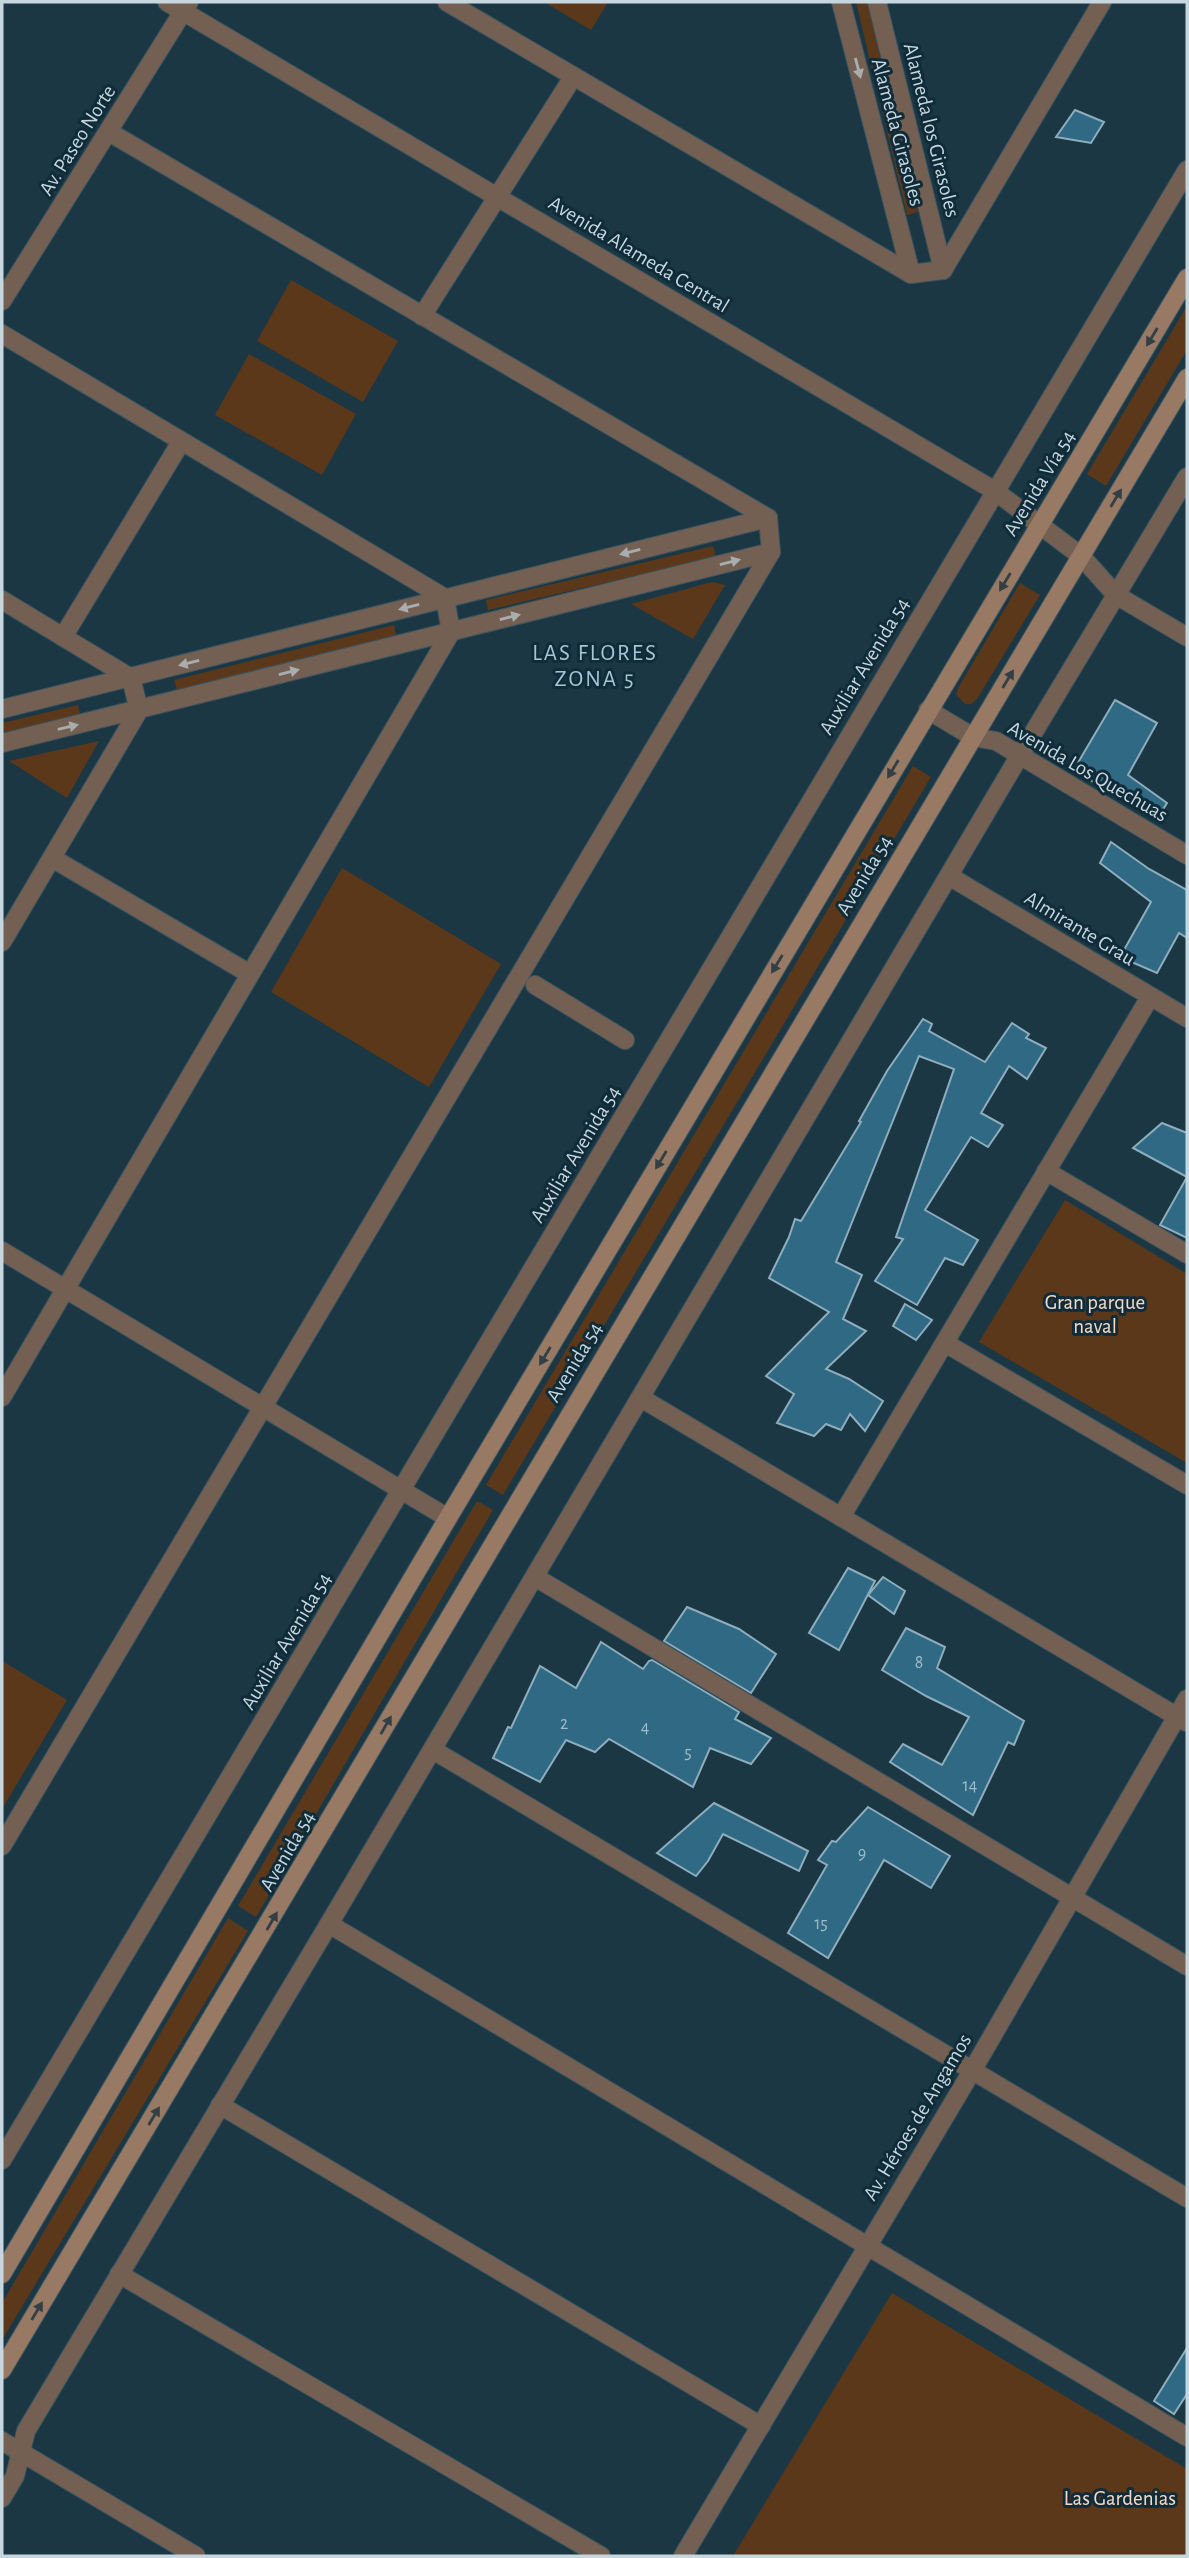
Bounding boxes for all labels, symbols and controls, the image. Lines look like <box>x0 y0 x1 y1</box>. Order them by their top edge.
street label: Alameda los Girasoles <box>900 41 963 219</box>
street label: Alameda Girasoles <box>868 56 927 208</box>
one-way arrow <box>853 57 864 79</box>
street label: Av. Paseo Norte <box>35 81 120 199</box>
street label: Avenida Alameda Central <box>545 192 733 317</box>
one-way arrow <box>1146 327 1159 346</box>
street label: Avenida Vía 54 <box>1000 427 1079 540</box>
one-way arrow <box>1109 488 1122 507</box>
one-way arrow <box>619 547 641 558</box>
one-way arrow <box>719 556 741 567</box>
one-way arrow <box>999 573 1012 592</box>
street label: Auxiliar Avenida 54 <box>815 594 913 738</box>
one-way arrow <box>398 602 420 613</box>
one-way arrow <box>499 611 521 622</box>
district label: LAS FLORES ZONA 5 <box>532 642 658 691</box>
one-way arrow <box>178 658 200 669</box>
one-way arrow <box>278 666 300 677</box>
one-way arrow <box>1001 669 1014 688</box>
street label: Avenida Los Quechuas <box>1004 717 1171 826</box>
one-way arrow <box>57 721 79 732</box>
one-way arrow <box>887 759 900 778</box>
street label: Avenida 54 <box>833 832 896 919</box>
street label: Almirante Grau <box>1021 887 1139 970</box>
one-way arrow <box>771 955 784 974</box>
street label: Auxiliar Avenida 54 <box>526 1082 624 1226</box>
one-way arrow <box>656 1150 668 1170</box>
park label: Gran parque naval <box>1045 1292 1145 1337</box>
street label: Avenida 54 <box>543 1319 606 1406</box>
one-way arrow <box>539 1346 551 1365</box>
street label: Auxiliar Avenida 54 <box>237 1569 335 1713</box>
house number: 8 <box>915 1654 923 1672</box>
house number: 2 <box>560 1715 568 1733</box>
one-way arrow <box>380 1716 393 1735</box>
house number: 4 <box>641 1719 650 1737</box>
house number: 5 <box>684 1744 692 1762</box>
house number: 14 <box>963 1777 978 1795</box>
street label: Avenida 54 <box>256 1808 319 1895</box>
house number: 9 <box>858 1845 866 1863</box>
one-way arrow <box>265 1912 278 1931</box>
house number: 15 <box>814 1915 828 1933</box>
street label: Av. Héroes de Angamos <box>859 2030 975 2204</box>
one-way arrow <box>148 2107 161 2126</box>
one-way arrow <box>31 2302 43 2321</box>
park label: Las Gardenias <box>1064 2488 1176 2509</box>

